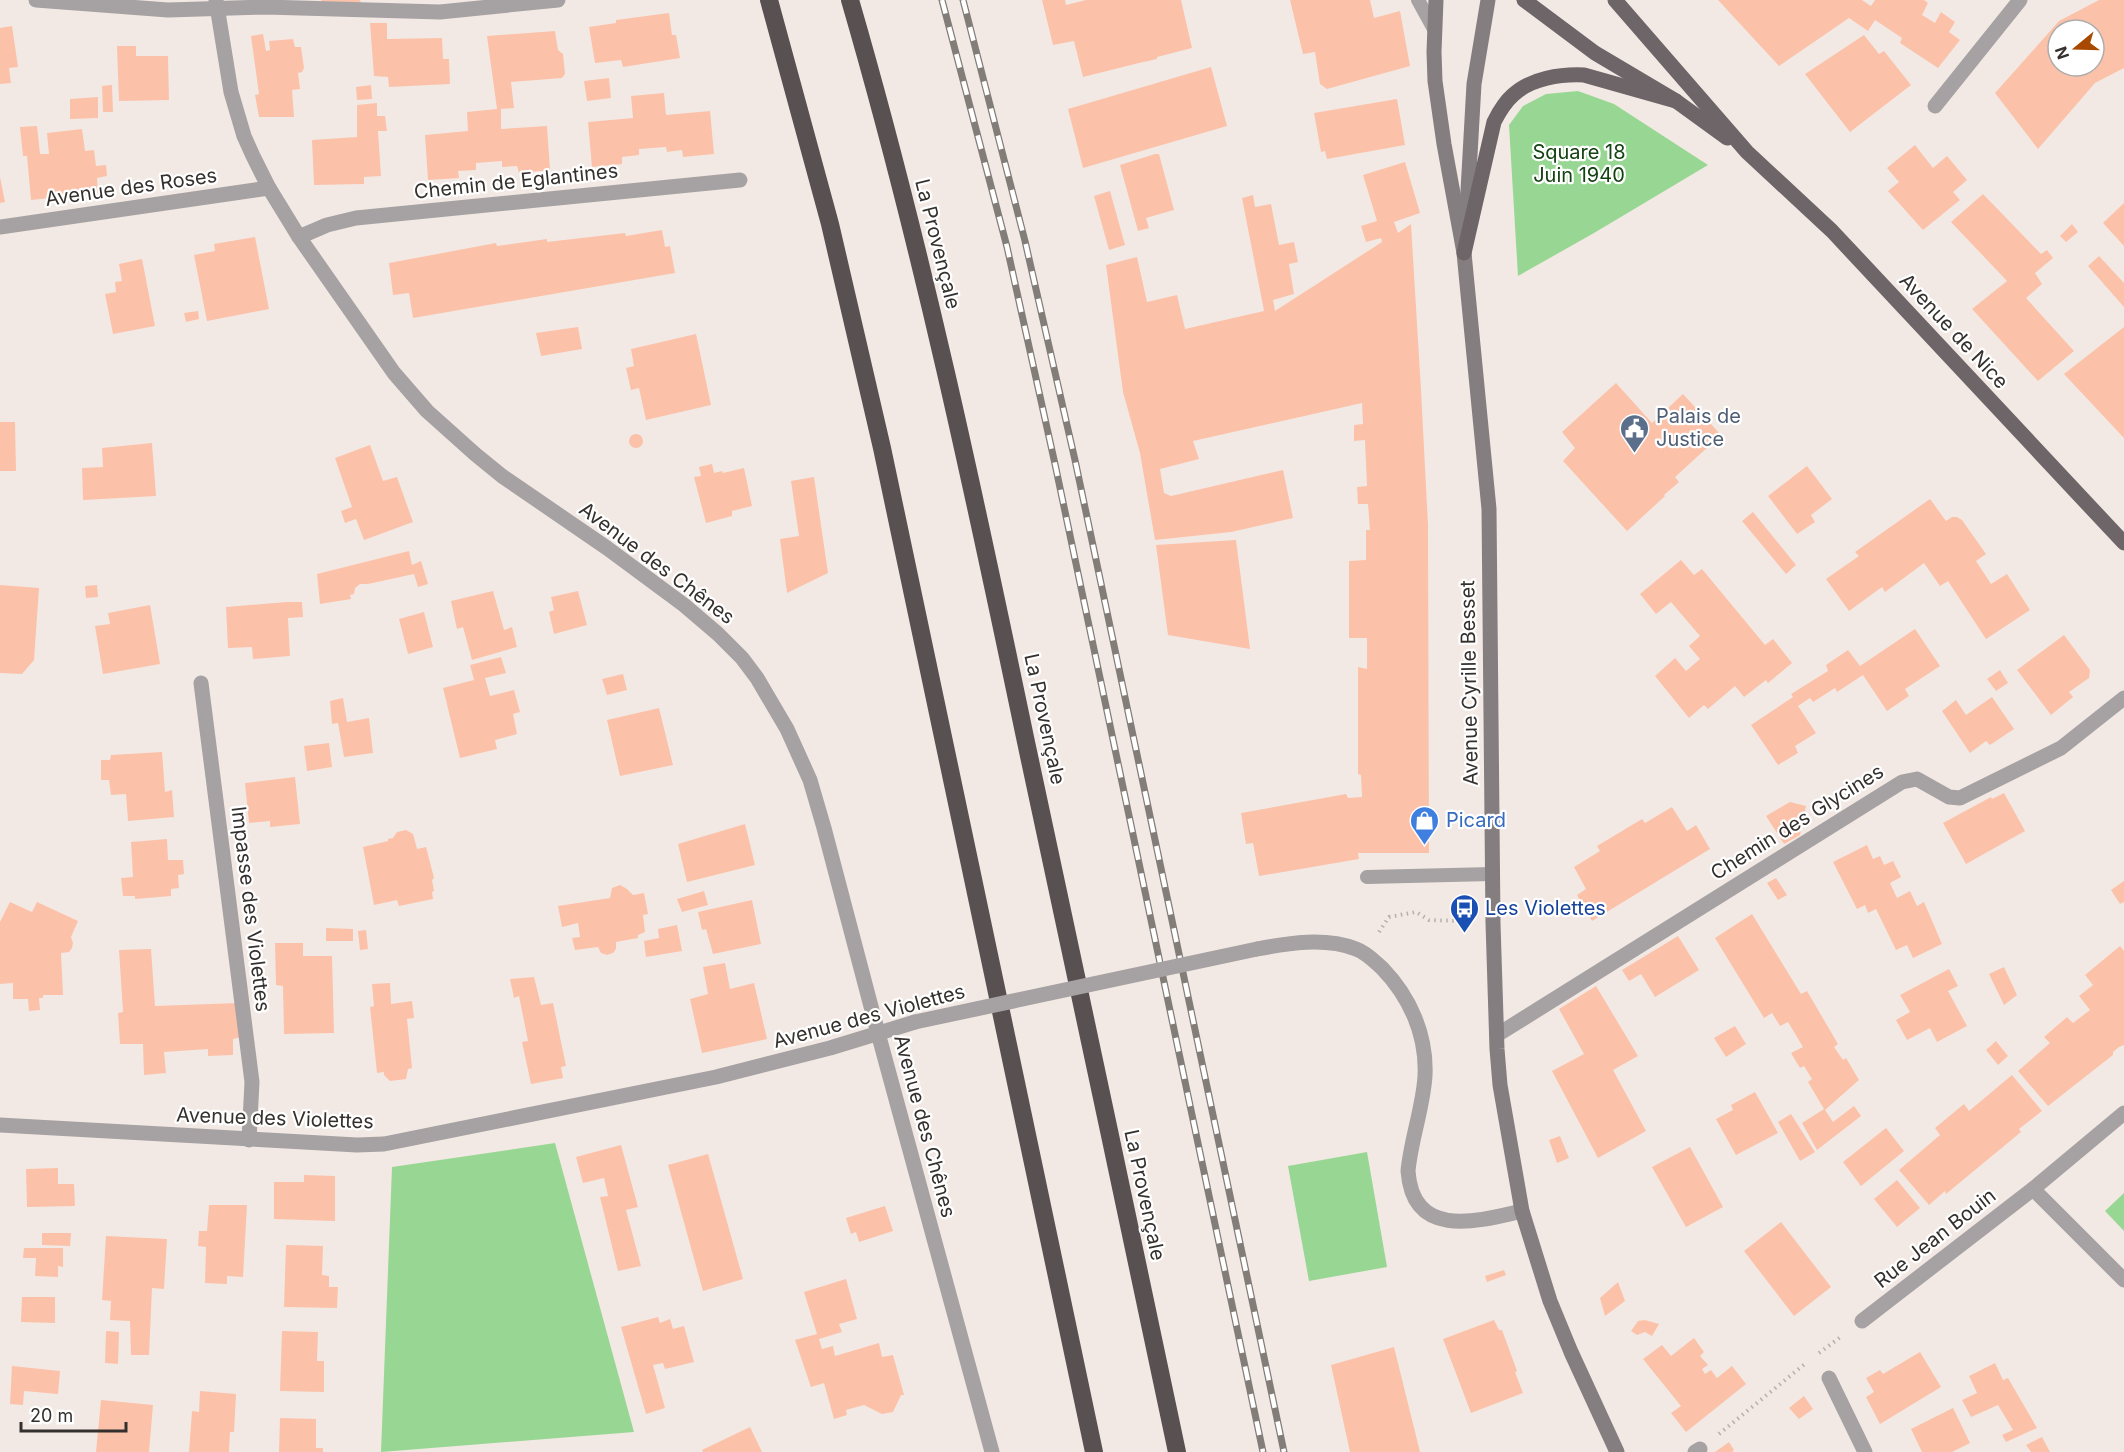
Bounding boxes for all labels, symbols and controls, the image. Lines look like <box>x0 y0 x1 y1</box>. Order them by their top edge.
north arrow <box>2046 18 2106 78</box>
text: N <box>2050 44 2073 62</box>
park label: Square 18 Juin 1940 <box>1532 140 1626 187</box>
street label: Chemin de Eglantines <box>413 158 619 204</box>
street label: Avenue des Roses <box>44 163 218 211</box>
street label: La Provençale <box>910 176 966 312</box>
street label: Avenue de Nice <box>1895 269 2013 393</box>
place label: Palais de Justice <box>1656 404 1741 451</box>
public building icon: Palais de Justice <box>1619 412 1651 454</box>
street label: Avenue des Chênes <box>575 497 739 629</box>
street label: Avenue Cyrille Besset <box>1455 580 1483 786</box>
street label: La Provençale <box>1019 651 1071 787</box>
street label: Chemin des Glycines <box>1706 759 1888 885</box>
shop icon: Picard <box>1409 804 1441 846</box>
street label: Impasse des Violettes <box>226 805 276 1013</box>
place label: Picard <box>1446 808 1506 832</box>
bus stop icon: Les Violettes <box>1448 892 1480 934</box>
place label: Les Violettes <box>1485 896 1606 920</box>
street label: Avenue des Violettes <box>770 979 968 1053</box>
street label: Avenue des Chênes <box>889 1032 961 1220</box>
street label: Avenue des Violettes <box>176 1103 374 1133</box>
street label: La Provençale <box>1119 1127 1171 1263</box>
street label: Rue Jean Bouin <box>1869 1183 2001 1293</box>
scale bar <box>21 1395 126 1433</box>
text: 20 m <box>30 1405 73 1426</box>

